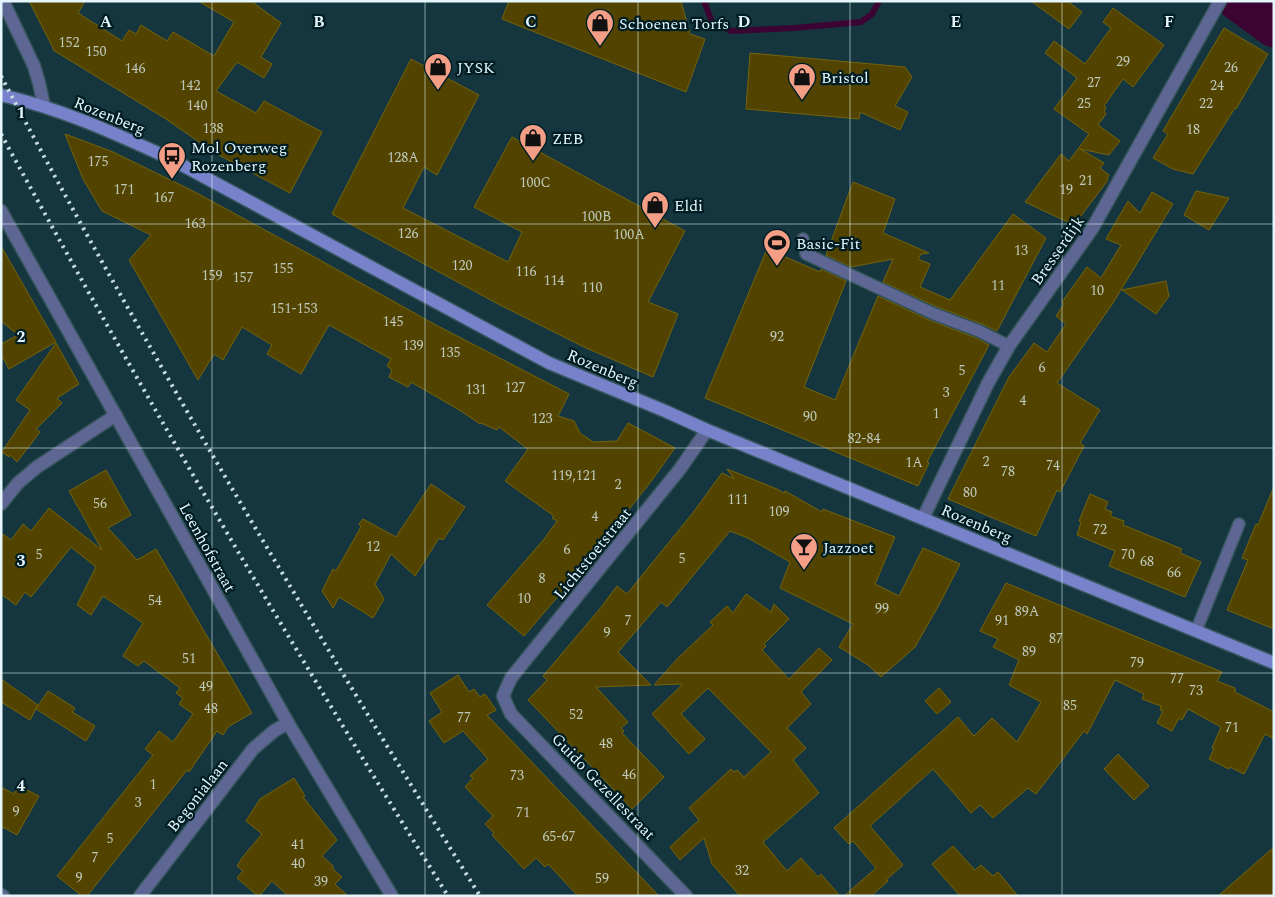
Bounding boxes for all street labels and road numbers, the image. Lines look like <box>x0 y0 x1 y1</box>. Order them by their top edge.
street label: Rozenberg <box>70 91 149 141</box>
street label: Bresserdijk <box>1025 211 1091 290</box>
street label: Rozenberg <box>563 343 642 395</box>
street label: Leenhofstraat <box>173 498 242 597</box>
street label: Rozenberg <box>937 498 1016 550</box>
street label: Lichtstoetstraat <box>548 502 638 605</box>
street label: Guido Gezellestraat <box>546 728 661 846</box>
street label: Begonialaan <box>161 754 234 837</box>

